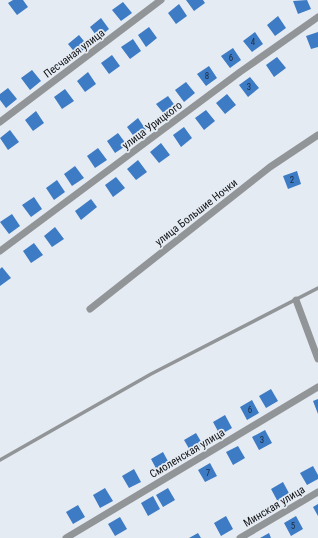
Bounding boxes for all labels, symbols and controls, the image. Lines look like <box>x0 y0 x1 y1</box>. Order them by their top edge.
street label: Песчаная улица <box>41 26 107 81</box>
house number: 4 <box>251 37 256 47</box>
house number: 6 <box>229 53 233 63</box>
house number: 8 <box>205 71 209 81</box>
house number: 3 <box>247 82 251 92</box>
street label: улица Урицкого <box>120 98 185 152</box>
house number: 2 <box>290 175 295 185</box>
street label: улица Большие Ночки <box>152 176 240 249</box>
house number: 6 <box>248 405 252 415</box>
street label: Смоленская улица <box>147 426 227 481</box>
house number: 3 <box>260 435 264 445</box>
house number: 7 <box>206 468 211 478</box>
street label: Минская улица <box>241 483 307 530</box>
house number: 5 <box>291 521 296 531</box>

